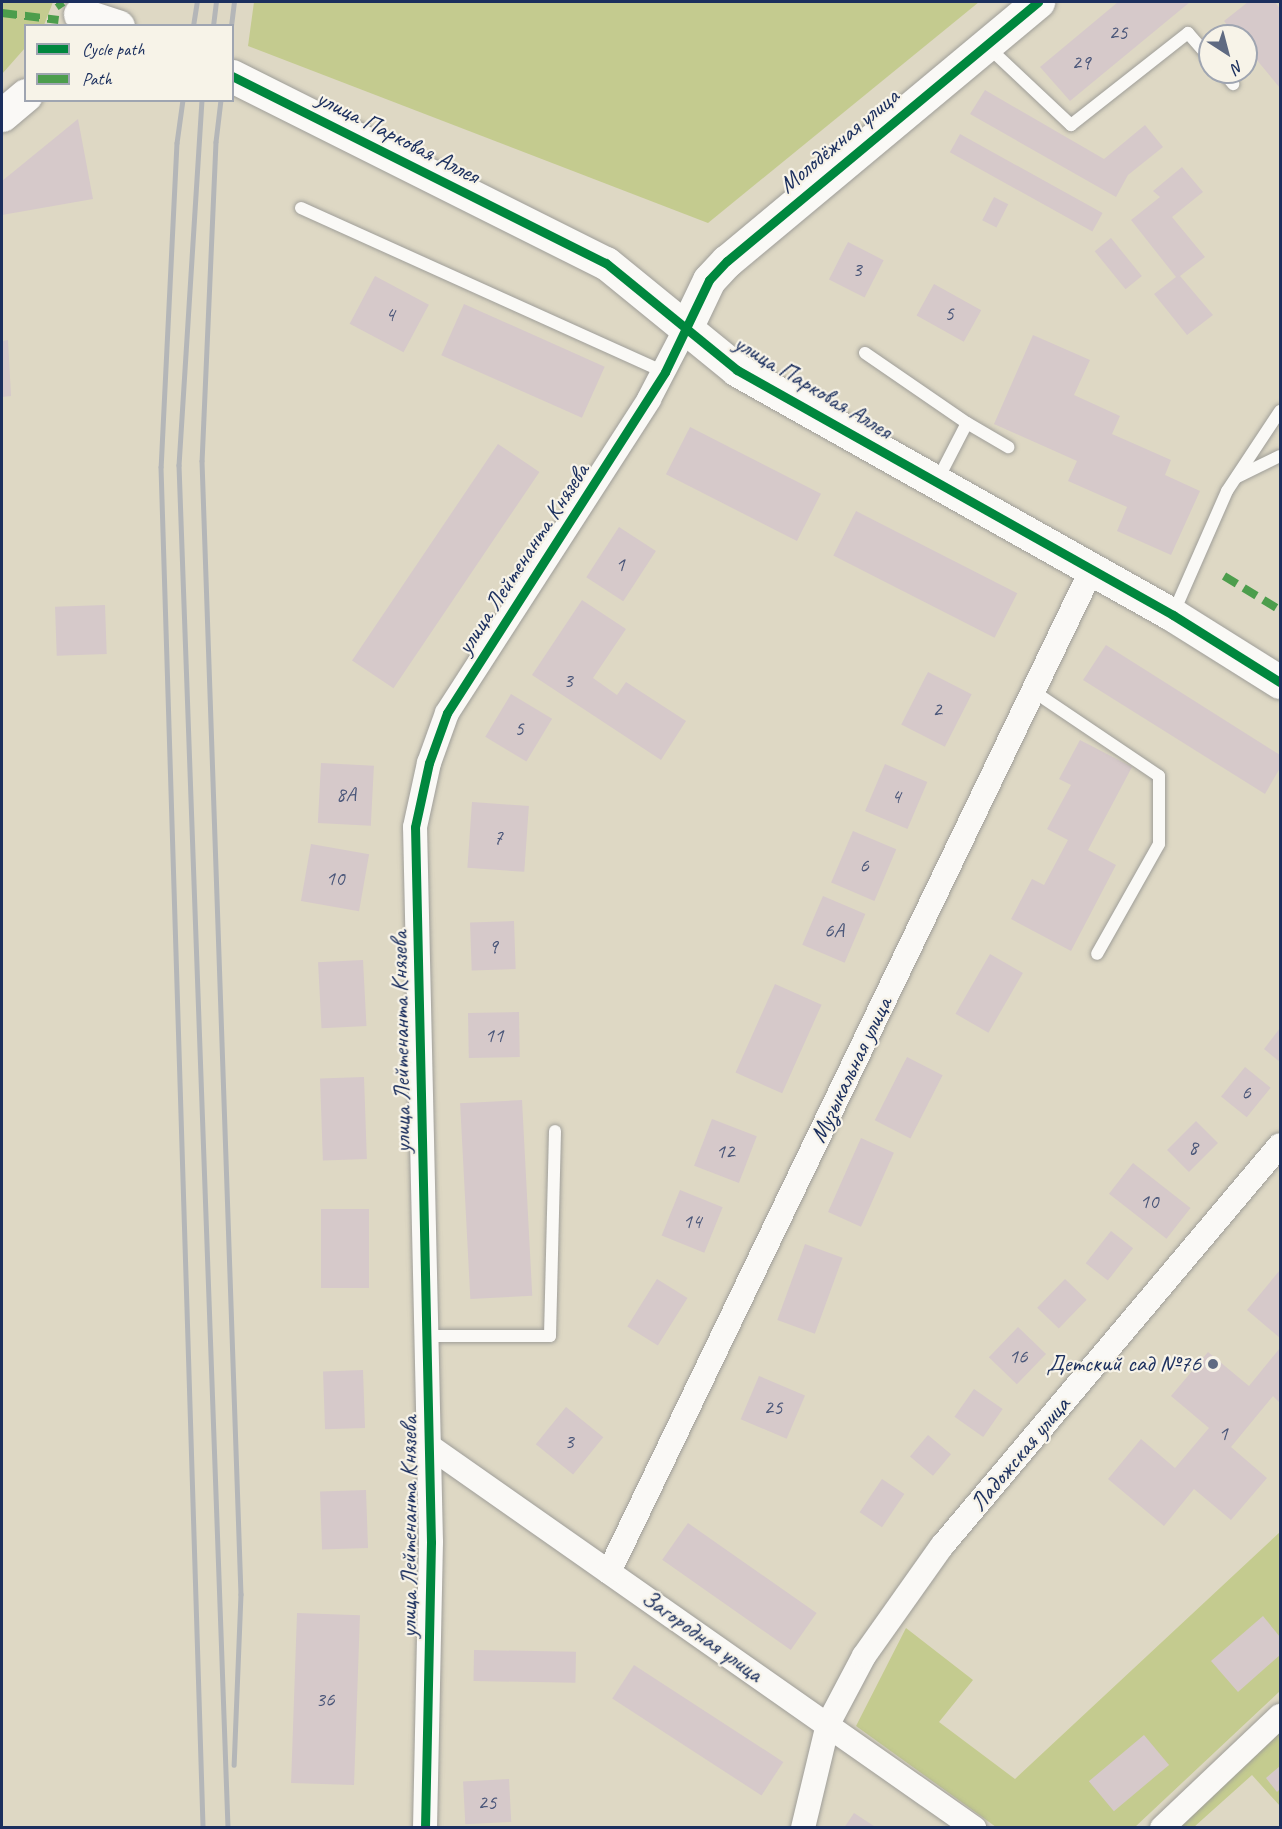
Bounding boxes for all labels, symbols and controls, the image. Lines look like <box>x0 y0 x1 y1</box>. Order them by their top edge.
house number: 25 <box>1109 19 1127 45</box>
legend <box>24 24 234 102</box>
north arrow <box>1198 24 1258 84</box>
text: Cycle path <box>82 38 144 60</box>
house number: 29 <box>1072 49 1090 75</box>
text: N <box>1228 56 1247 78</box>
text: Path <box>82 68 112 90</box>
street label: Молодёжная улица <box>772 82 906 200</box>
street label: улица Парковая Аллея <box>312 84 484 190</box>
house number: 3 <box>852 256 862 282</box>
house number: 5 <box>944 300 954 326</box>
house number: 4 <box>385 301 395 327</box>
street label: улица Парковая Аллея <box>729 329 897 445</box>
street label: улица Лейтенанта Князева <box>450 458 596 660</box>
house number: 1 <box>615 551 625 577</box>
house number: 3 <box>563 667 573 693</box>
house number: 2 <box>932 696 942 722</box>
house number: 5 <box>514 715 524 741</box>
house number: 8А <box>336 781 356 807</box>
house number: 4 <box>891 783 901 809</box>
house number: 7 <box>493 824 503 850</box>
house number: 6 <box>859 852 869 878</box>
house number: 10 <box>326 865 344 891</box>
house number: 6А <box>824 917 844 943</box>
street label: улица Лейтенанта Князева <box>385 930 417 1154</box>
house number: 9 <box>488 933 498 959</box>
street label: Музыкальная улица <box>803 992 899 1148</box>
house number: 11 <box>485 1022 503 1048</box>
house number: 6 <box>1241 1079 1251 1105</box>
house number: 8 <box>1188 1134 1198 1160</box>
house number: 12 <box>716 1138 734 1164</box>
house number: 10 <box>1140 1188 1158 1214</box>
house number: 14 <box>683 1208 701 1234</box>
house number: 16 <box>1009 1343 1027 1369</box>
place label: Детский сад №76 <box>1046 1350 1201 1378</box>
marker: Детский сад №76 <box>1206 1357 1220 1371</box>
street label: Ладожская улица <box>963 1390 1077 1518</box>
house number: 25 <box>764 1394 782 1420</box>
street label: улица Лейтенанта Князева <box>395 1415 423 1639</box>
house number: 1 <box>1218 1420 1228 1446</box>
house number: 3 <box>564 1428 574 1454</box>
street label: Загородная улица <box>635 1583 769 1689</box>
house number: 36 <box>316 1686 334 1712</box>
house number: 25 <box>478 1789 496 1815</box>

